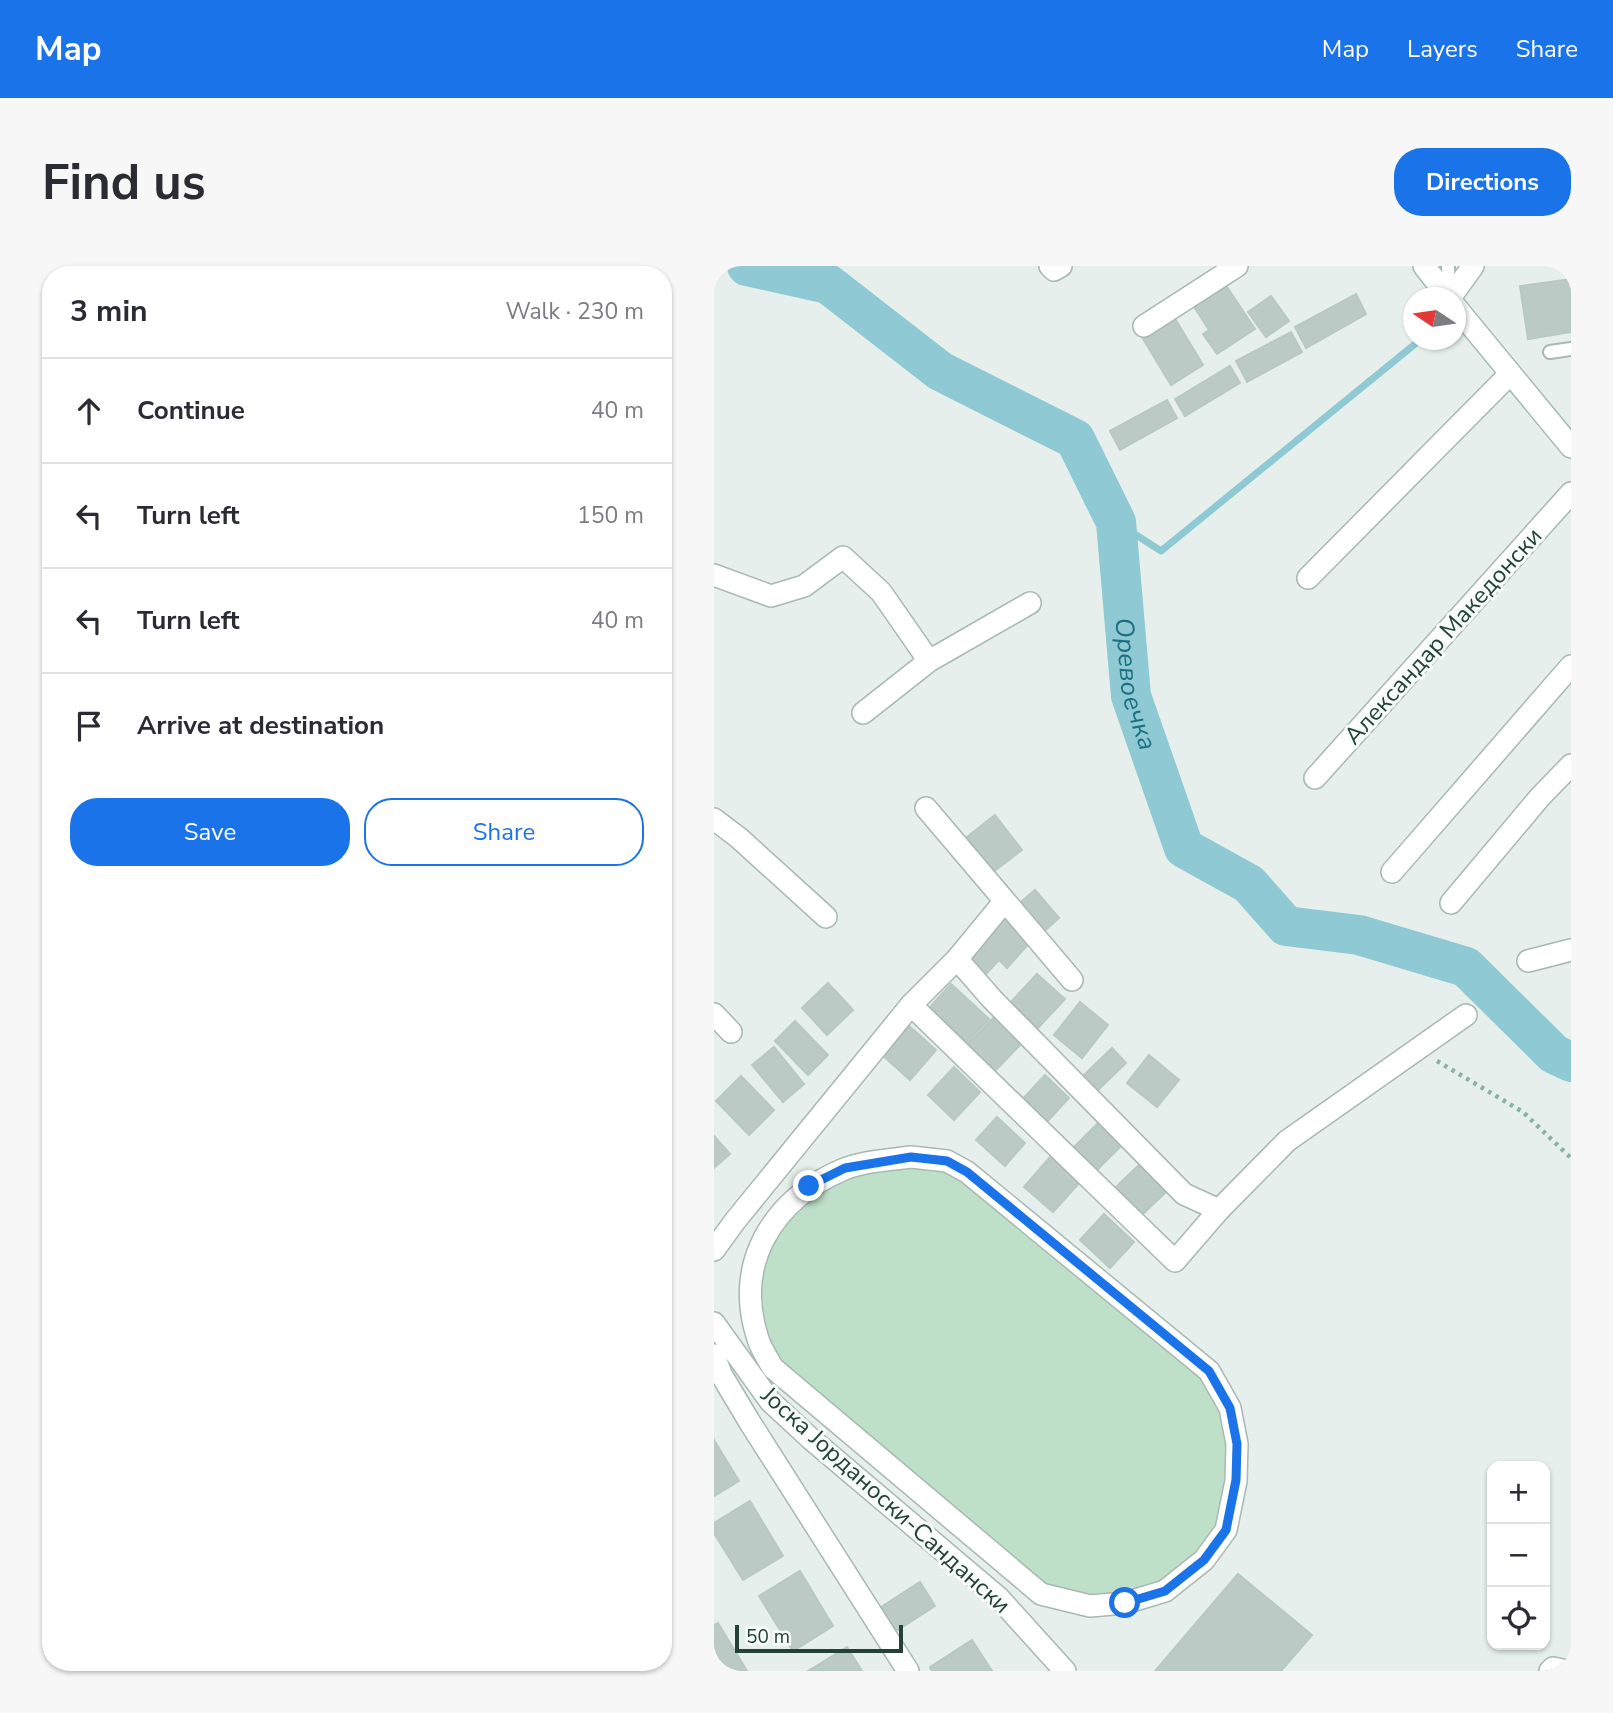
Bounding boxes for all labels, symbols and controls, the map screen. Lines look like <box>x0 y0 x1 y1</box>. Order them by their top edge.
text: Map <box>35 27 102 72</box>
text: Map <box>1322 33 1369 65</box>
text: Layers <box>1407 33 1478 65</box>
text: Share <box>1516 33 1578 65</box>
button: Directions <box>1394 148 1571 216</box>
text: Find us <box>42 149 206 216</box>
north arrow <box>1403 287 1466 350</box>
text: 3 min <box>70 291 148 332</box>
text: Walk · 230 m <box>505 296 644 327</box>
icon: ahead <box>70 392 108 430</box>
text: Continue <box>137 393 245 428</box>
text: 40 m <box>591 395 644 426</box>
icon: left <box>70 497 108 535</box>
text: Turn left <box>137 498 240 533</box>
text: 150 m <box>577 500 644 531</box>
street label: Александар Македонски <box>1337 521 1549 751</box>
icon: left <box>70 602 108 640</box>
text: Turn left <box>137 603 240 638</box>
text: 40 m <box>591 605 644 636</box>
water label: Оревоечка <box>1107 616 1166 755</box>
icon: arrive <box>70 707 108 745</box>
text: Arrive at destination <box>137 708 384 743</box>
button: Save <box>70 798 350 866</box>
button: Share <box>364 798 644 866</box>
route end <box>793 1170 824 1201</box>
street label: Јоска Јорданоски-Сандански <box>754 1379 1018 1621</box>
map controls <box>1487 1461 1550 1650</box>
button: + <box>1487 1461 1550 1524</box>
button: − <box>1487 1524 1550 1587</box>
route start <box>1109 1587 1140 1618</box>
button: locate <box>1487 1587 1550 1650</box>
scale bar <box>735 1622 903 1654</box>
text: 50 m <box>746 1624 790 1650</box>

